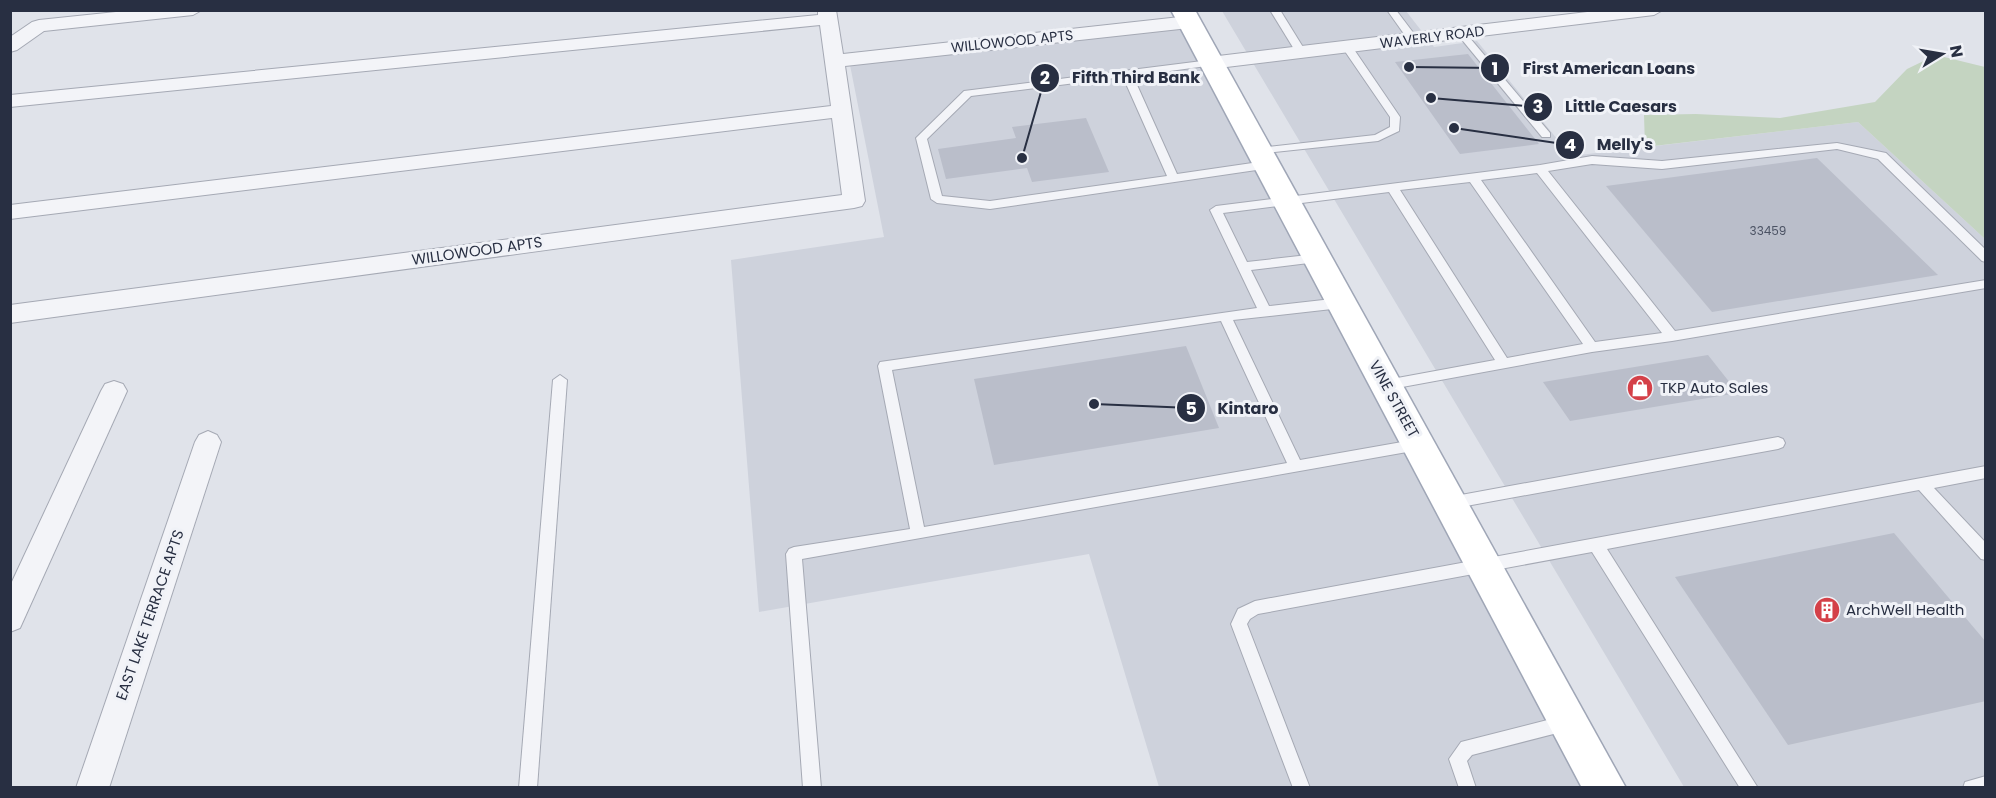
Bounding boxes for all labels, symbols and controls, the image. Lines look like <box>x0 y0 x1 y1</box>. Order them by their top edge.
street label: WAVERLY ROAD <box>1379 21 1485 53</box>
north arrow <box>1912 24 1972 84</box>
street label: WILLOWOOD APTS <box>950 25 1074 57</box>
text: N <box>1944 43 1969 59</box>
callout: First American Loans <box>1480 51 1707 85</box>
text: 1 <box>1492 56 1498 81</box>
text: First American Loans <box>1523 57 1695 80</box>
callout: Fifth Third Bank <box>1030 61 1212 95</box>
text: 2 <box>1040 65 1050 90</box>
text: Fifth Third Bank <box>1072 66 1200 89</box>
callout: Little Caesars <box>1523 90 1689 124</box>
text: 3 <box>1533 94 1543 119</box>
text: Little Caesars <box>1565 95 1677 118</box>
callout: Melly's <box>1555 128 1665 162</box>
text: 4 <box>1564 132 1576 157</box>
text: Melly's <box>1597 133 1653 156</box>
house number: 33459 <box>1750 222 1786 239</box>
street label: WILLOWOOD APTS <box>410 231 544 270</box>
street label: VINE STREET <box>1364 356 1424 441</box>
shop icon: TKP Auto Sales <box>1625 373 1655 403</box>
place label: TKP Auto Sales <box>1660 377 1769 398</box>
callout: Kintaro <box>1176 391 1291 425</box>
text: 5 <box>1185 396 1197 421</box>
text: Kintaro <box>1217 397 1279 420</box>
street label: EAST LAKE TERRACE APTS <box>110 527 189 703</box>
building icon: ArchWell Health <box>1812 595 1842 625</box>
place label: ArchWell Health <box>1846 599 1964 620</box>

